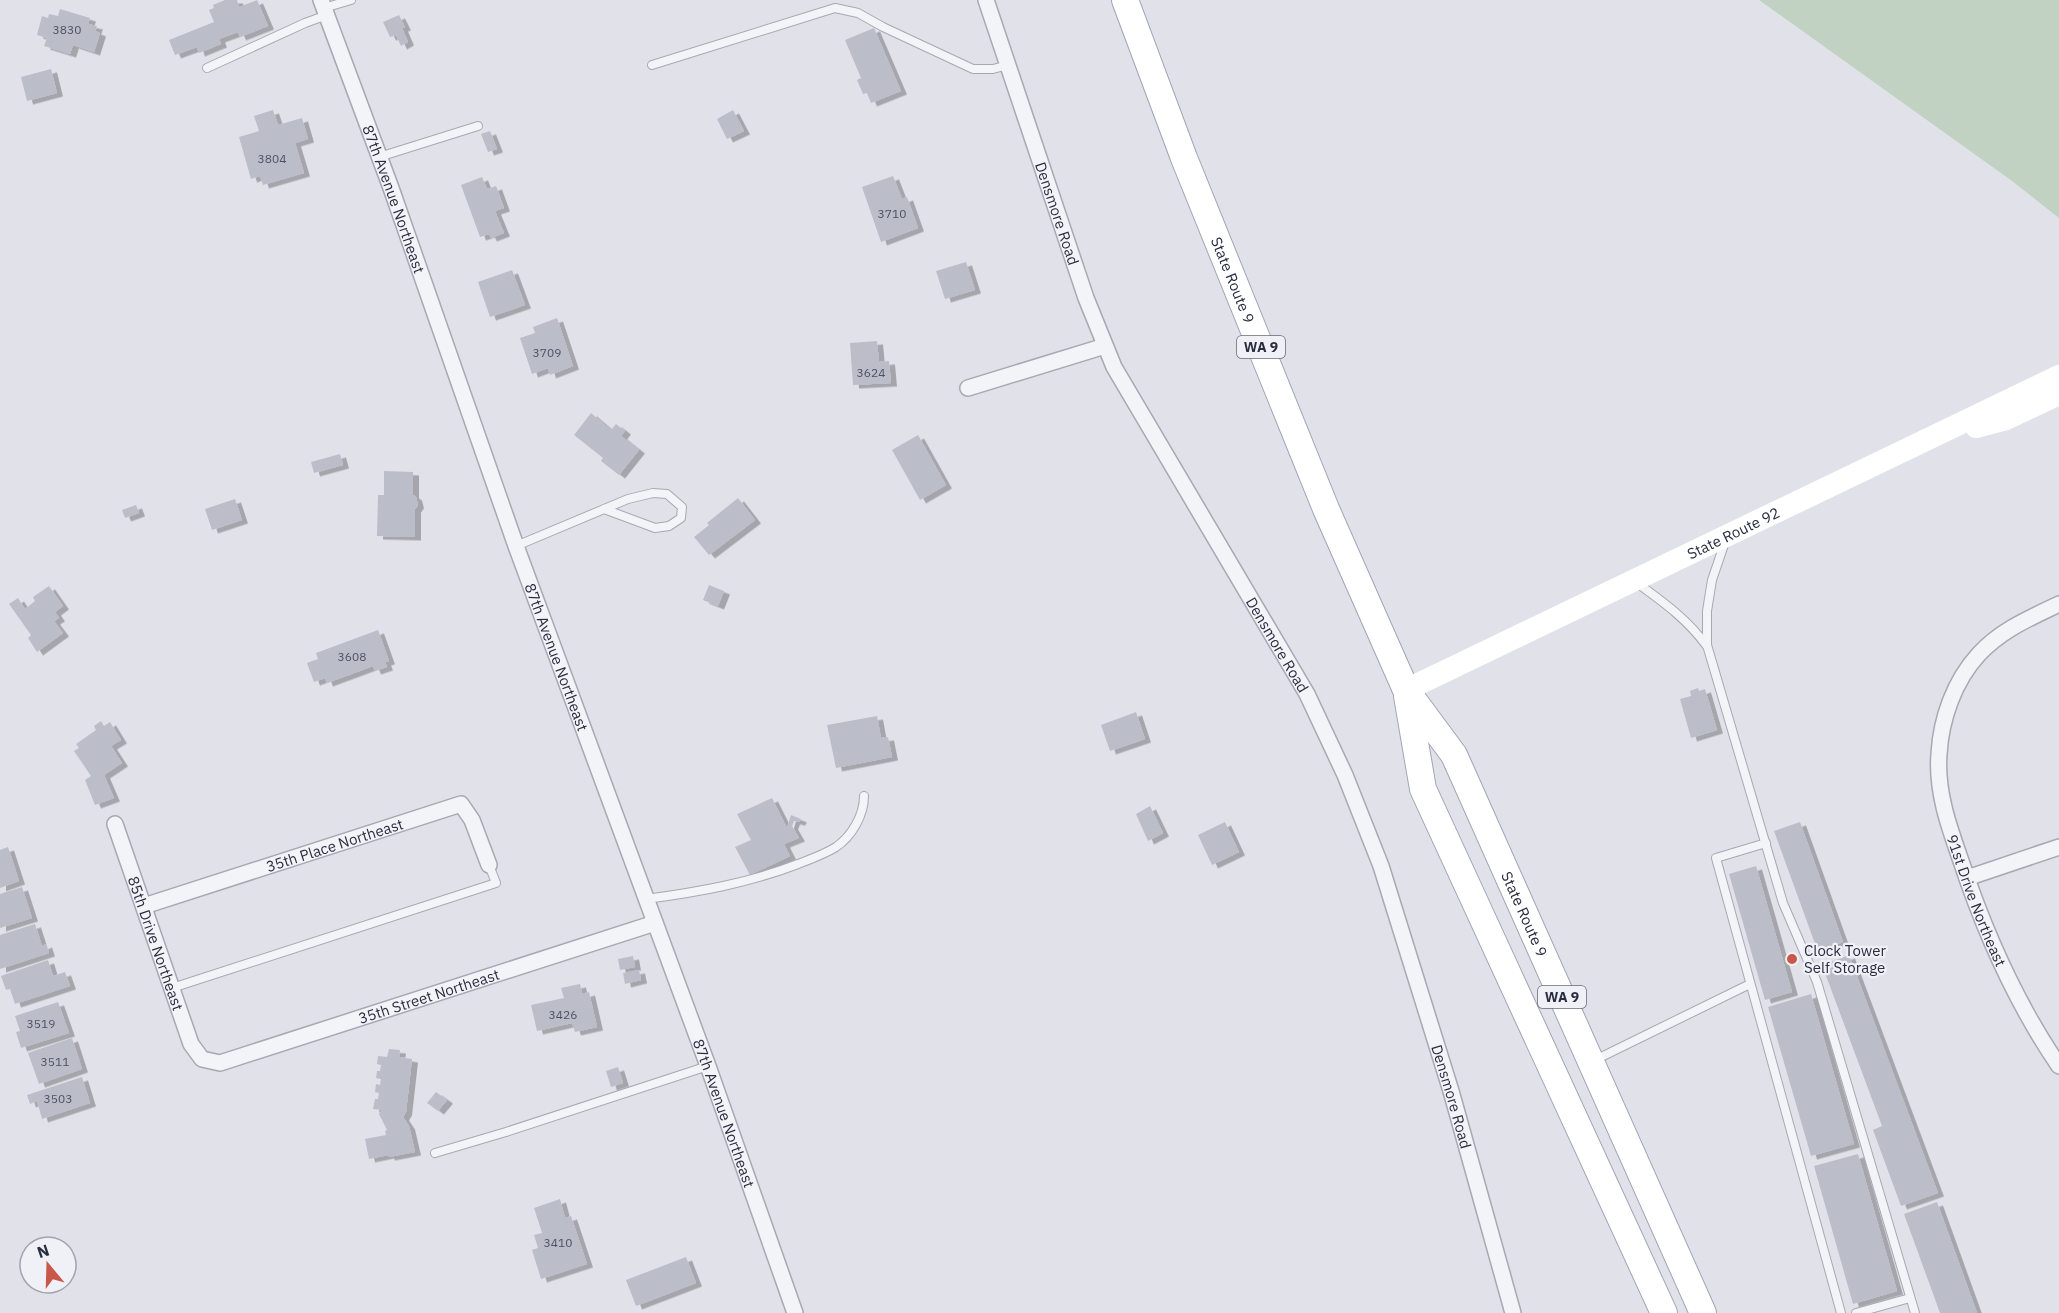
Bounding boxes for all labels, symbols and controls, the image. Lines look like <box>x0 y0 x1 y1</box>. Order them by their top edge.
house number: 3830 <box>53 22 81 37</box>
street label: 87th Avenue Northeast <box>359 122 429 276</box>
house number: 3804 <box>258 151 286 166</box>
street label: Densmore Road <box>1031 159 1084 267</box>
house number: 3710 <box>878 206 906 221</box>
street label: State Route 9 <box>1207 234 1259 326</box>
road number: WA 9 <box>1237 336 1285 358</box>
house number: 3709 <box>533 345 561 360</box>
house number: 3624 <box>857 365 885 380</box>
street label: State Route 92 <box>1684 502 1782 563</box>
street label: 87th Avenue Northeast <box>521 580 593 733</box>
street label: Densmore Road <box>1242 593 1313 696</box>
house number: 3608 <box>338 649 366 664</box>
street label: 35th Place Northeast <box>263 814 405 876</box>
street label: 91st Drive Northeast <box>1943 832 2011 969</box>
street label: State Route 9 <box>1498 868 1552 960</box>
street label: 85th Drive Northeast <box>124 873 188 1013</box>
place label: Clock Tower Self Storage <box>1804 941 1886 977</box>
marker: Clock Tower Self Storage <box>1785 952 1799 966</box>
street label: 35th Street Northeast <box>356 964 502 1027</box>
road number: WA 9 <box>1538 986 1586 1008</box>
house number: 3426 <box>549 1007 577 1022</box>
house number: 3519 <box>27 1016 55 1031</box>
street label: 87th Avenue Northeast <box>689 1036 759 1190</box>
street label: Densmore Road <box>1428 1042 1476 1151</box>
house number: 3511 <box>41 1054 69 1069</box>
house number: 3503 <box>44 1091 72 1106</box>
north arrow <box>18 1235 78 1295</box>
house number: 3410 <box>544 1235 572 1250</box>
text: N <box>34 1239 52 1262</box>

